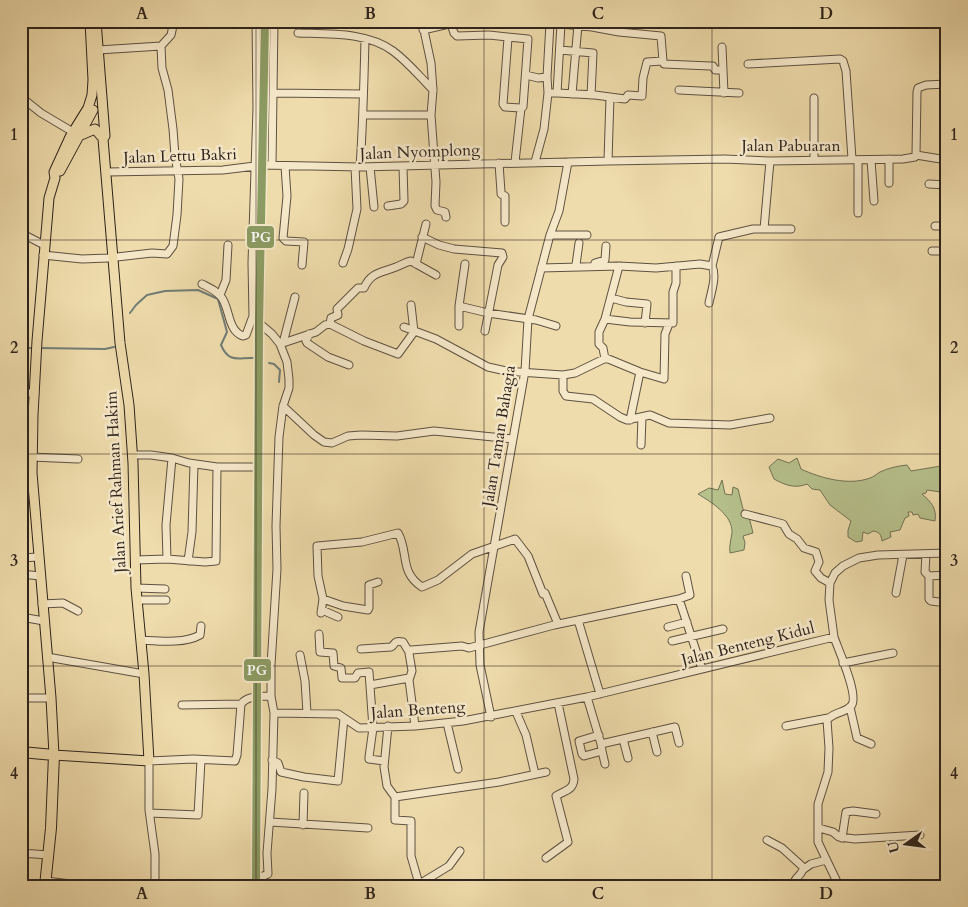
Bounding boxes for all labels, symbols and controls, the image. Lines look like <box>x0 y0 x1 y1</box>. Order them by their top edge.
text: A <box>136 3 148 25</box>
text: B <box>364 3 376 25</box>
text: C <box>592 3 604 25</box>
text: D <box>819 3 833 25</box>
text: 1 <box>10 124 18 146</box>
text: 1 <box>950 124 958 146</box>
street label: Jalan Pabuaran <box>739 135 841 157</box>
street label: Jalan Nyomplong <box>358 139 481 165</box>
street label: Jalan Lettu Bakri <box>121 143 238 169</box>
line badge: PG <box>246 225 275 249</box>
text: PG <box>251 228 272 247</box>
text: 2 <box>10 337 18 359</box>
text: 2 <box>950 337 958 359</box>
street label: Jalan Taman Bahagia <box>477 364 521 510</box>
street label: Jalan Arief Rahman Hakim <box>100 390 132 576</box>
text: 3 <box>10 550 18 572</box>
text: 3 <box>950 550 958 572</box>
street label: Jalan Benteng Kidul <box>677 617 817 672</box>
line badge: PG <box>243 658 272 682</box>
text: PG <box>247 661 268 680</box>
street label: Jalan Benteng <box>368 696 466 724</box>
text: 4 <box>10 763 18 785</box>
text: 4 <box>950 763 958 785</box>
north arrow <box>880 820 930 870</box>
text: U <box>883 839 904 855</box>
text: A <box>136 883 148 905</box>
text: B <box>364 883 376 905</box>
text: C <box>592 883 604 905</box>
text: D <box>819 883 833 905</box>

